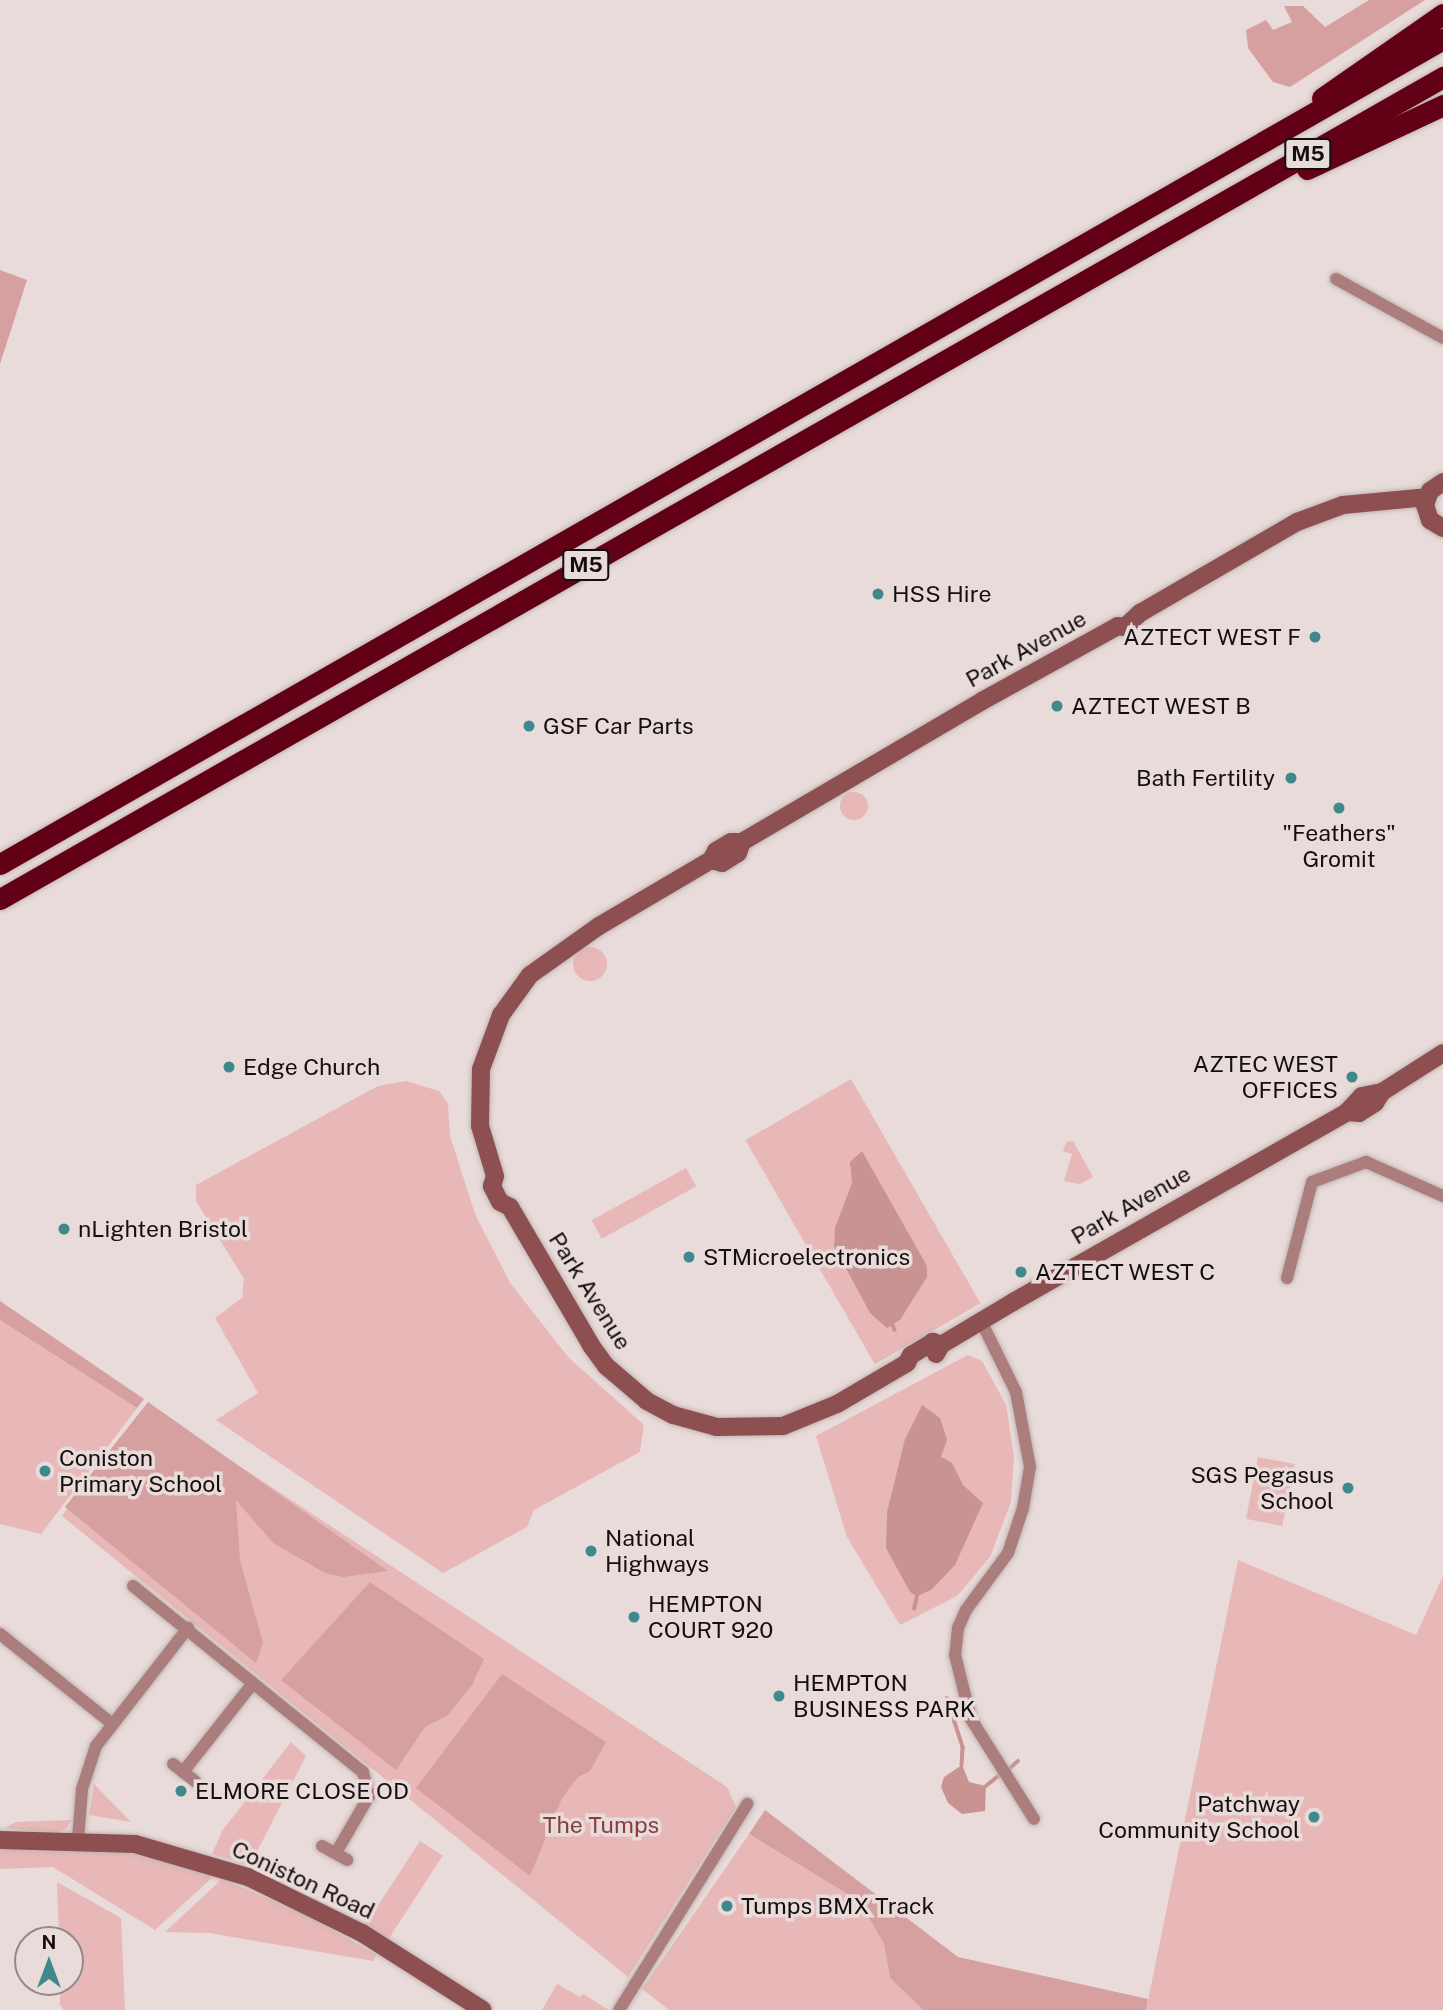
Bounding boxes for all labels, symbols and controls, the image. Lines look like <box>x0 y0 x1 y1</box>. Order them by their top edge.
road number: M5 <box>1284 136 1332 172</box>
road number: M5 <box>562 548 610 582</box>
place label: HSS Hire <box>892 580 991 608</box>
marker: HSS Hire <box>870 586 886 602</box>
street label: Park Avenue <box>961 605 1091 693</box>
place label: AZTECT WEST F <box>1123 623 1301 651</box>
marker: AZTECT WEST F <box>1307 629 1323 645</box>
place label: AZTECT WEST B <box>1071 692 1251 720</box>
marker: AZTECT WEST B <box>1049 698 1065 714</box>
place label: GSF Car Parts <box>543 712 694 740</box>
marker: GSF Car Parts <box>521 718 537 734</box>
place label: Bath Fertility <box>1136 764 1275 792</box>
marker: Bath Fertility <box>1281 768 1301 788</box>
marker: "Feathers" Gromit <box>1331 800 1347 816</box>
place label: "Feathers" Gromit <box>1282 819 1396 873</box>
place label: AZTEC WEST OFFICES <box>1192 1050 1338 1104</box>
place label: Edge Church <box>243 1053 380 1081</box>
marker: Edge Church <box>221 1059 237 1075</box>
marker: AZTEC WEST OFFICES <box>1344 1069 1360 1085</box>
street label: Park Avenue <box>1066 1160 1196 1250</box>
place label: nLighten Bristol <box>78 1215 248 1243</box>
marker: nLighten Bristol <box>56 1221 72 1237</box>
street label: Park Avenue <box>543 1227 637 1355</box>
place label: STMicroelectronics <box>703 1243 910 1271</box>
marker: STMicroelectronics <box>681 1249 697 1265</box>
place label: AZTECT WEST C <box>1035 1258 1216 1286</box>
marker: AZTECT WEST C <box>1013 1264 1029 1280</box>
place label: Coniston Primary School <box>59 1444 222 1498</box>
place label: SGS Pegasus School <box>1191 1461 1334 1515</box>
marker: Coniston Primary School <box>37 1463 53 1479</box>
marker: SGS Pegasus School <box>1340 1480 1356 1496</box>
place label: National Highways <box>605 1524 709 1578</box>
marker: National Highways <box>583 1543 599 1559</box>
place label: HEMPTON COURT 920 <box>648 1590 773 1644</box>
marker: HEMPTON COURT 920 <box>626 1609 642 1625</box>
place label: HEMPTON BUSINESS PARK <box>793 1669 975 1723</box>
marker: HEMPTON BUSINESS PARK <box>771 1688 787 1704</box>
place label: ELMORE CLOSE OD <box>195 1777 409 1805</box>
marker: ELMORE CLOSE OD <box>173 1783 189 1799</box>
place label: Patchway Community School <box>1098 1790 1300 1844</box>
marker: Patchway Community School <box>1306 1809 1322 1825</box>
park label: The Tumps <box>543 1811 659 1839</box>
street label: Coniston Road <box>227 1835 379 1925</box>
place label: Tumps BMX Track <box>741 1892 934 1920</box>
marker: Tumps BMX Track <box>719 1898 735 1914</box>
north arrow <box>14 1926 84 1996</box>
text: N <box>42 1931 56 1953</box>

